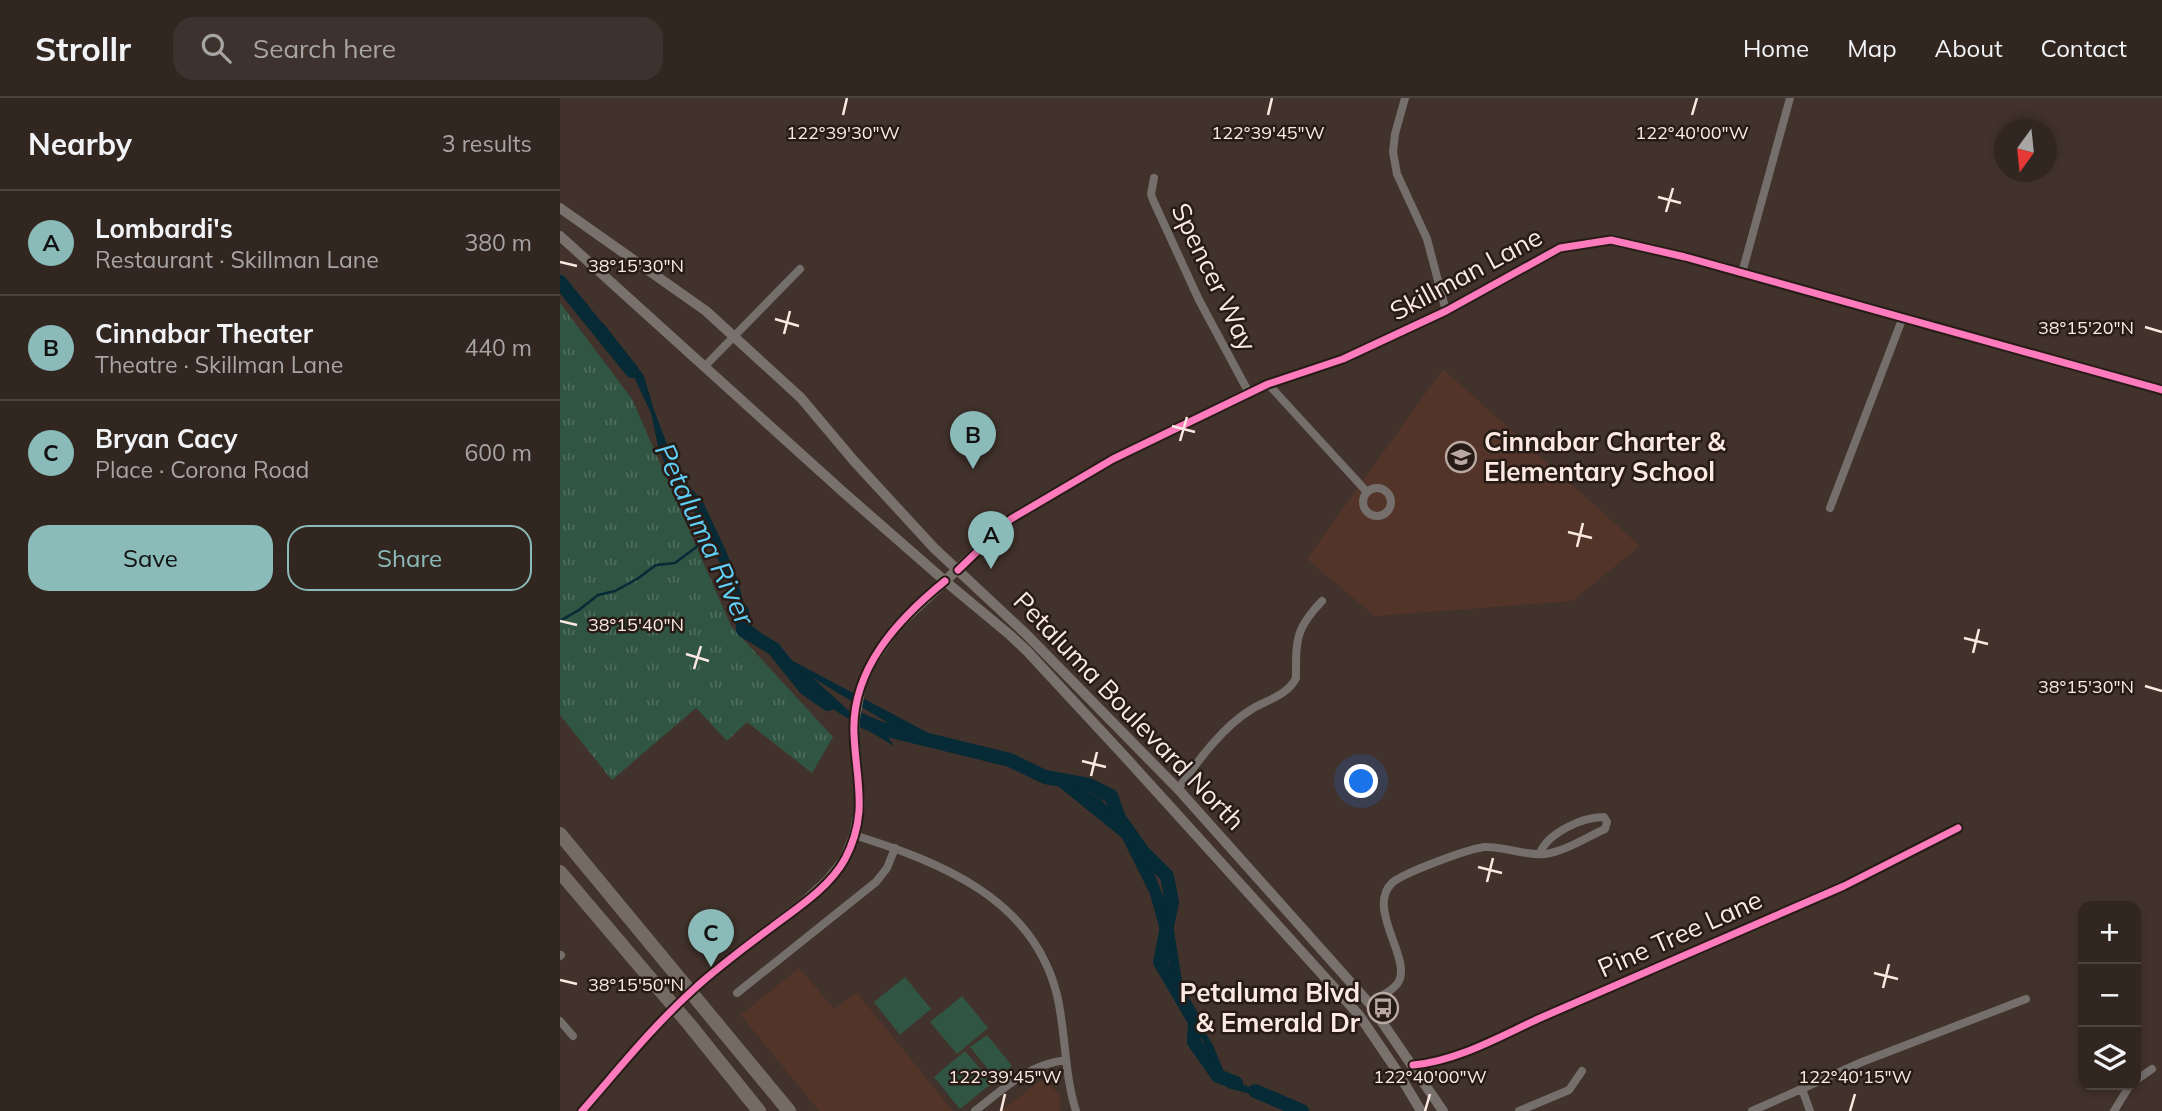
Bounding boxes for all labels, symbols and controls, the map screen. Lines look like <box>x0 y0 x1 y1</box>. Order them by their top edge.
search box <box>173 17 663 80</box>
text: Strollr <box>35 28 131 69</box>
icon: search <box>197 29 235 67</box>
text: Search here <box>253 32 396 65</box>
text: Home <box>1743 33 1809 63</box>
text: Map <box>1847 33 1897 63</box>
text: About <box>1935 33 2003 63</box>
text: Contact <box>2041 33 2127 63</box>
north arrow <box>1994 119 2057 182</box>
text: 122°39'30"W <box>786 121 900 144</box>
text: 122°39'45"W <box>1211 121 1325 144</box>
text: 122°40'00"W <box>1635 121 1749 144</box>
text: Nearby <box>28 125 132 163</box>
text: 3 results <box>442 129 532 158</box>
street label: Spencer Way <box>1164 197 1265 356</box>
text: Lombardi's <box>95 212 233 245</box>
street label: Skillman Lane <box>1384 220 1548 328</box>
text: A <box>42 228 60 257</box>
text: 380 m <box>464 228 532 257</box>
text: Restaurant · Skillman Lane <box>95 245 379 274</box>
text: 38°15'30"N <box>588 254 684 277</box>
text: 38°15'20"N <box>2038 316 2134 339</box>
text: Cinnabar Theater <box>95 317 313 350</box>
text: B <box>43 333 59 362</box>
text: 440 m <box>464 333 532 362</box>
text: Theatre · Skillman Lane <box>95 350 343 379</box>
pin: B <box>950 411 996 469</box>
text: Bryan Cacy <box>95 422 238 455</box>
place label: Cinnabar Charter & Elementary School <box>1484 425 1727 488</box>
water label: Petaluma River <box>648 437 764 632</box>
text: C <box>43 438 59 467</box>
text: 600 m <box>464 438 532 467</box>
school or university icon: Cinnabar Charter & Elementary School <box>1444 440 1478 474</box>
text: Place · Corona Road <box>95 455 309 484</box>
pin: A <box>968 511 1014 569</box>
button: Save <box>28 525 273 591</box>
button: Share <box>287 525 532 591</box>
street label: Petaluma Boulevard North <box>1007 585 1252 837</box>
text: 38°15'40"N <box>588 613 684 636</box>
text: 38°15'30"N <box>2038 675 2134 698</box>
your location <box>1344 764 1378 798</box>
street label: Pine Tree Lane <box>1592 883 1767 985</box>
map controls <box>2078 901 2141 1090</box>
button: + <box>2078 901 2141 964</box>
pin: C <box>688 909 734 967</box>
button: − <box>2078 964 2141 1027</box>
text: 38°15'50"N <box>588 973 684 996</box>
place label: Petaluma Blvd & Emerald Dr <box>1180 976 1361 1039</box>
bus stop icon: Petaluma Blvd & Emerald Dr <box>1366 991 1400 1025</box>
button: layers <box>2078 1027 2141 1090</box>
text: 122°39'45"W <box>948 1065 1062 1088</box>
text: 122°40'00"W <box>1373 1065 1487 1088</box>
text: 122°40'15"W <box>1798 1065 1912 1088</box>

